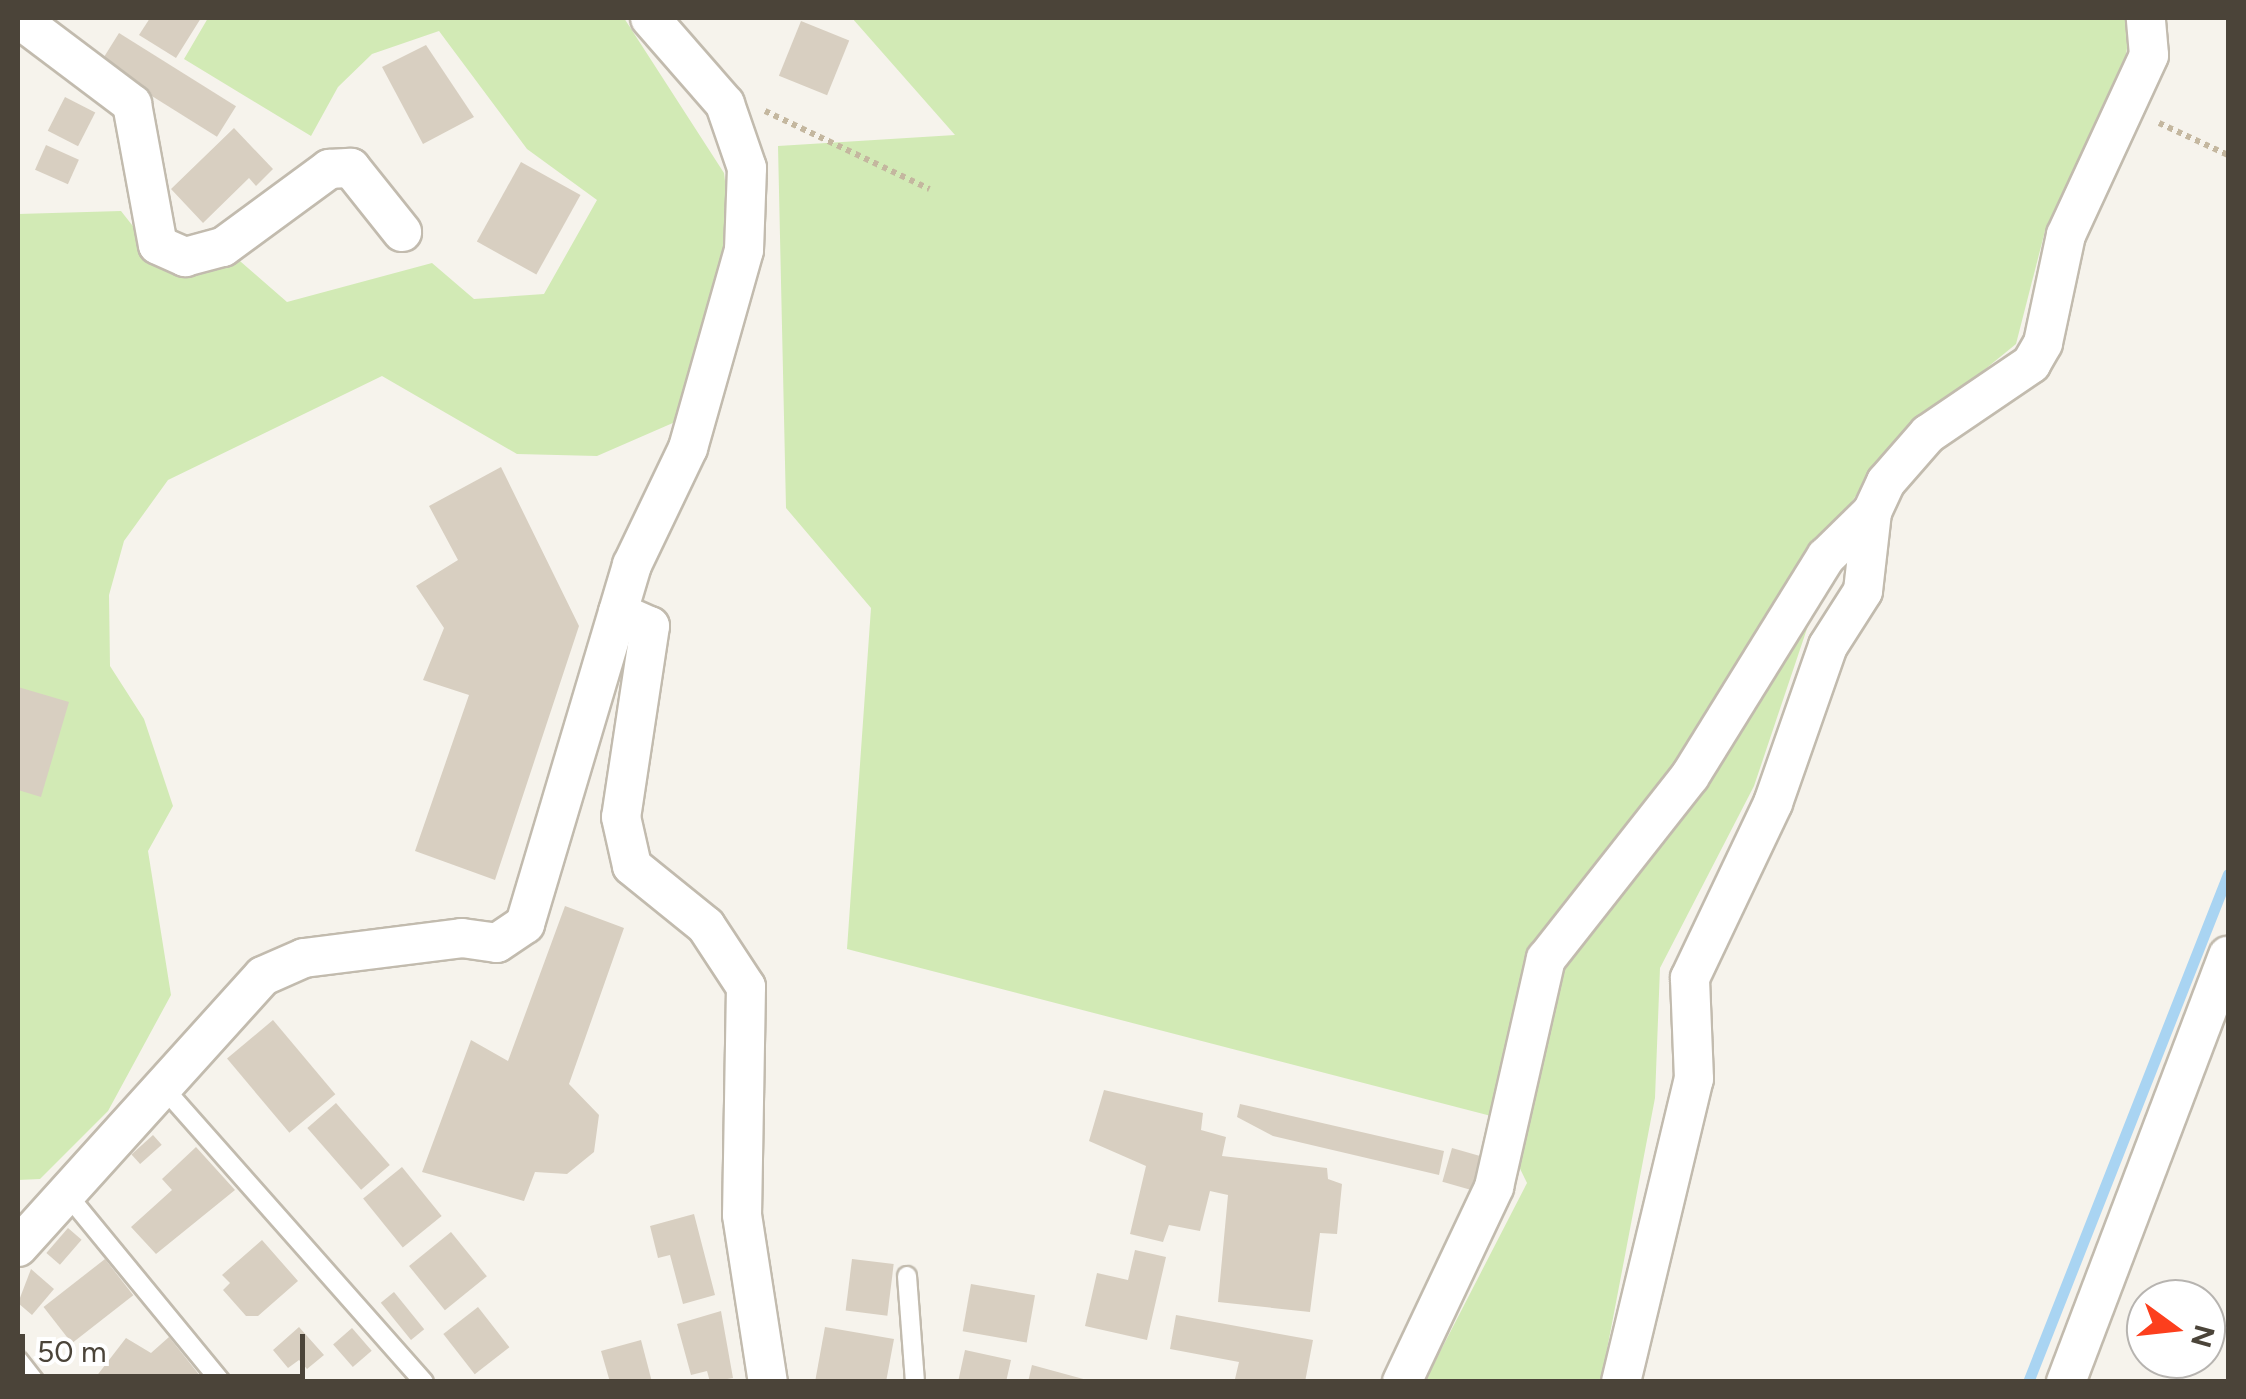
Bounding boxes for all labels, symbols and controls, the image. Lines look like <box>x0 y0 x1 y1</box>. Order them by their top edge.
north arrow <box>2126 1279 2226 1379</box>
scale bar <box>25 1314 310 1376</box>
text: N <box>2184 1321 2222 1351</box>
text: 50 m <box>37 1333 106 1370</box>

